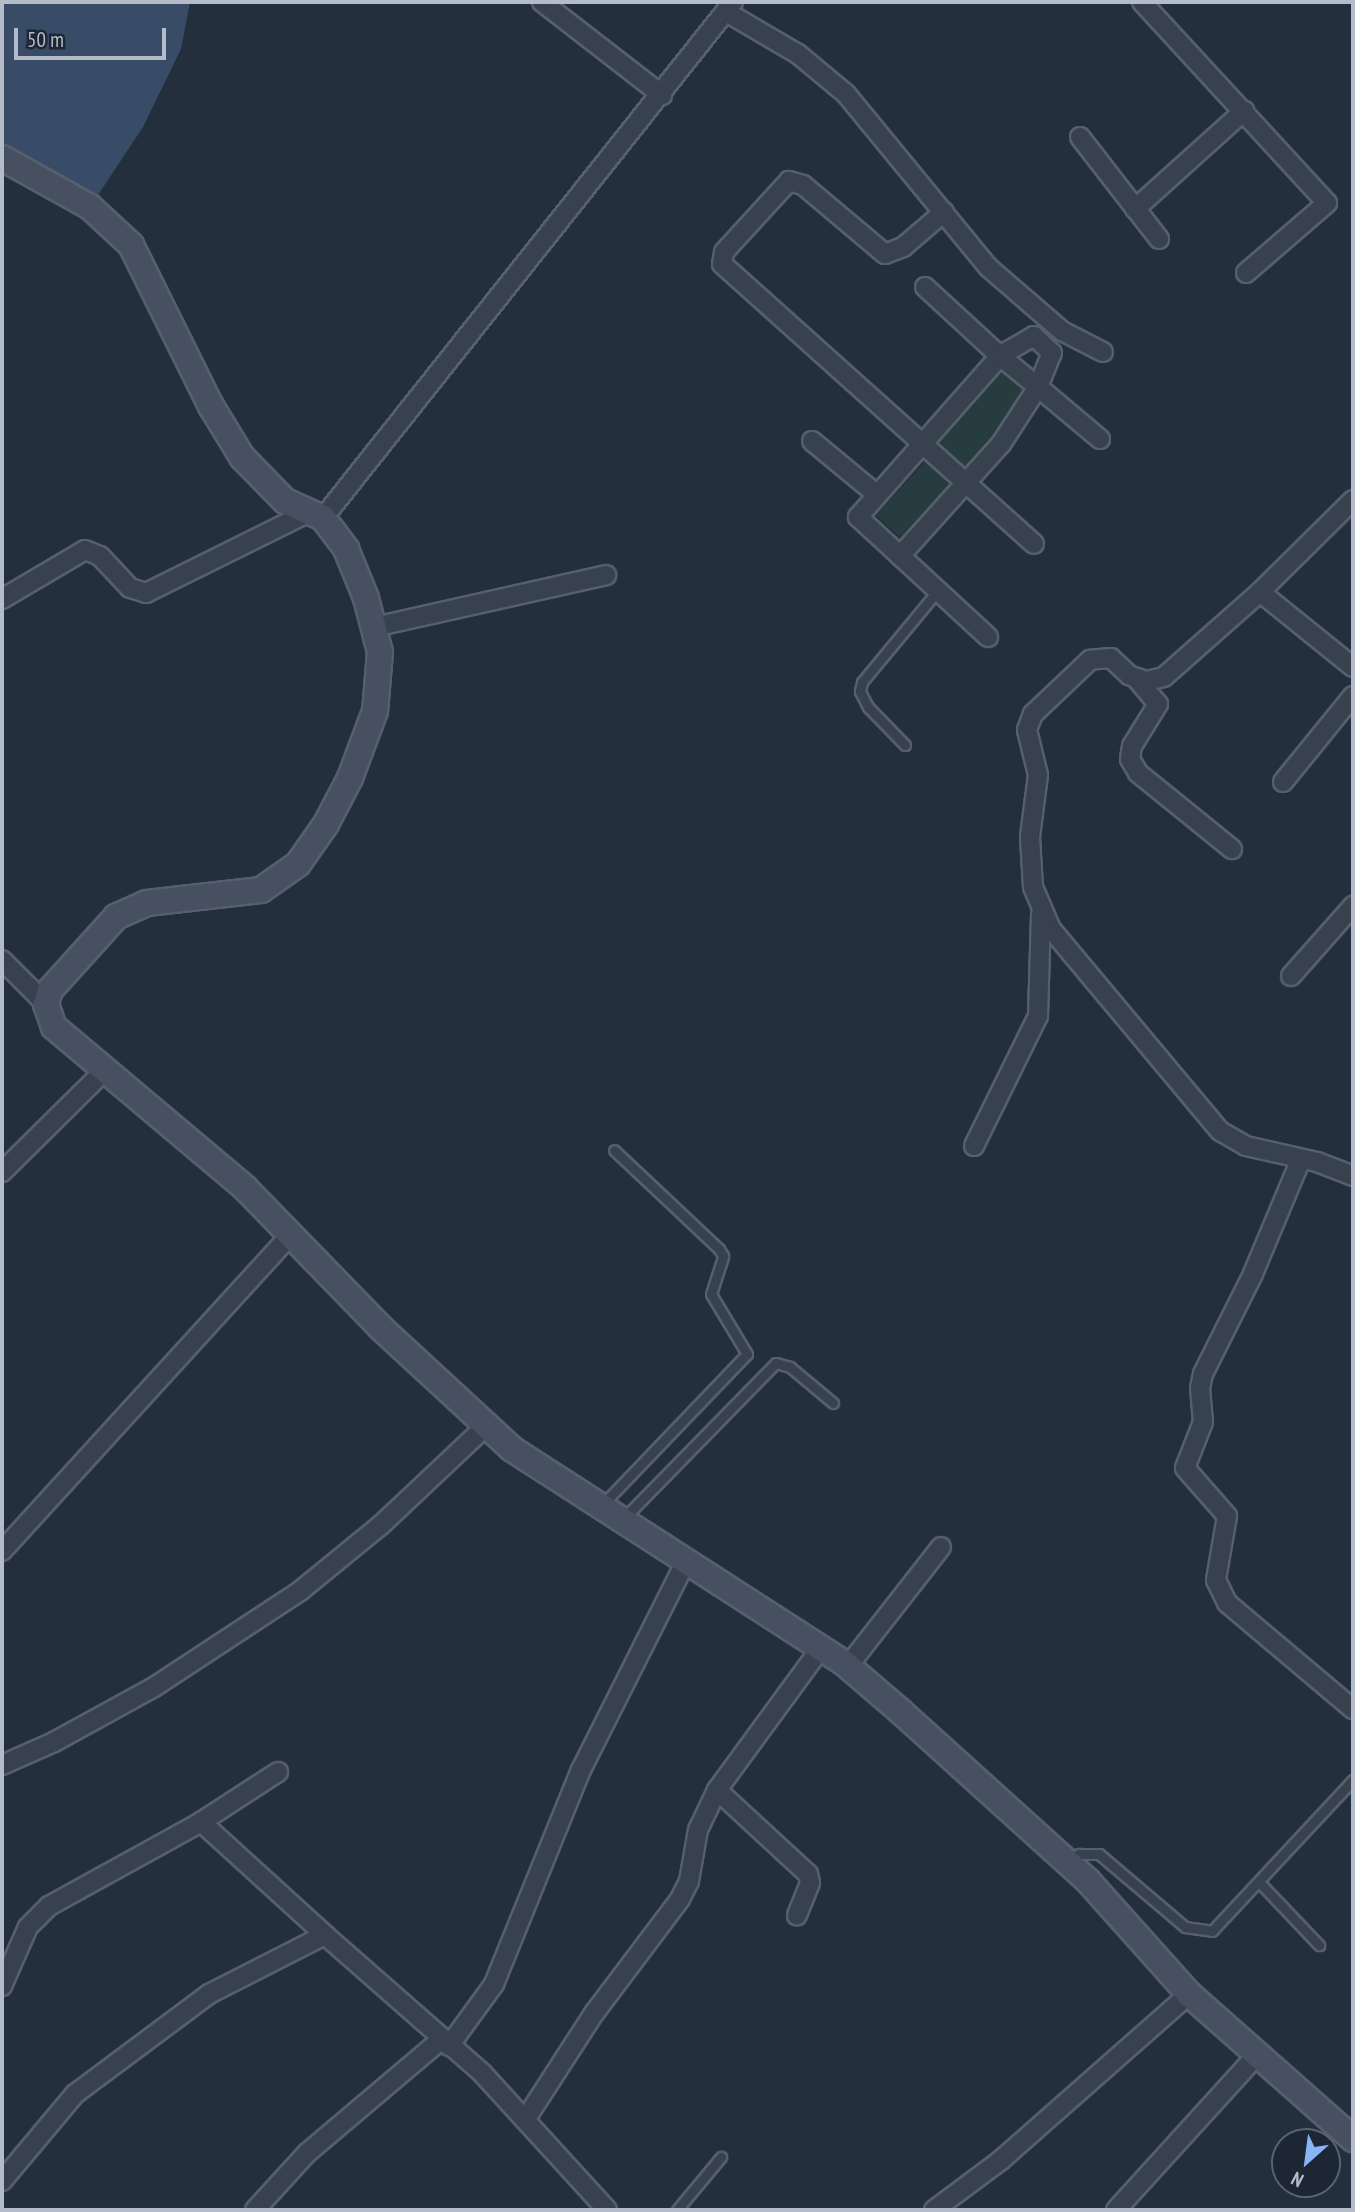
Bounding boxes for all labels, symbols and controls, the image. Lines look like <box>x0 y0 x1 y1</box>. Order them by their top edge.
scale bar <box>18 14 170 58</box>
text: 50 m <box>27 26 64 53</box>
north arrow <box>1271 2128 1341 2198</box>
text: N <box>1287 2167 1307 2193</box>

